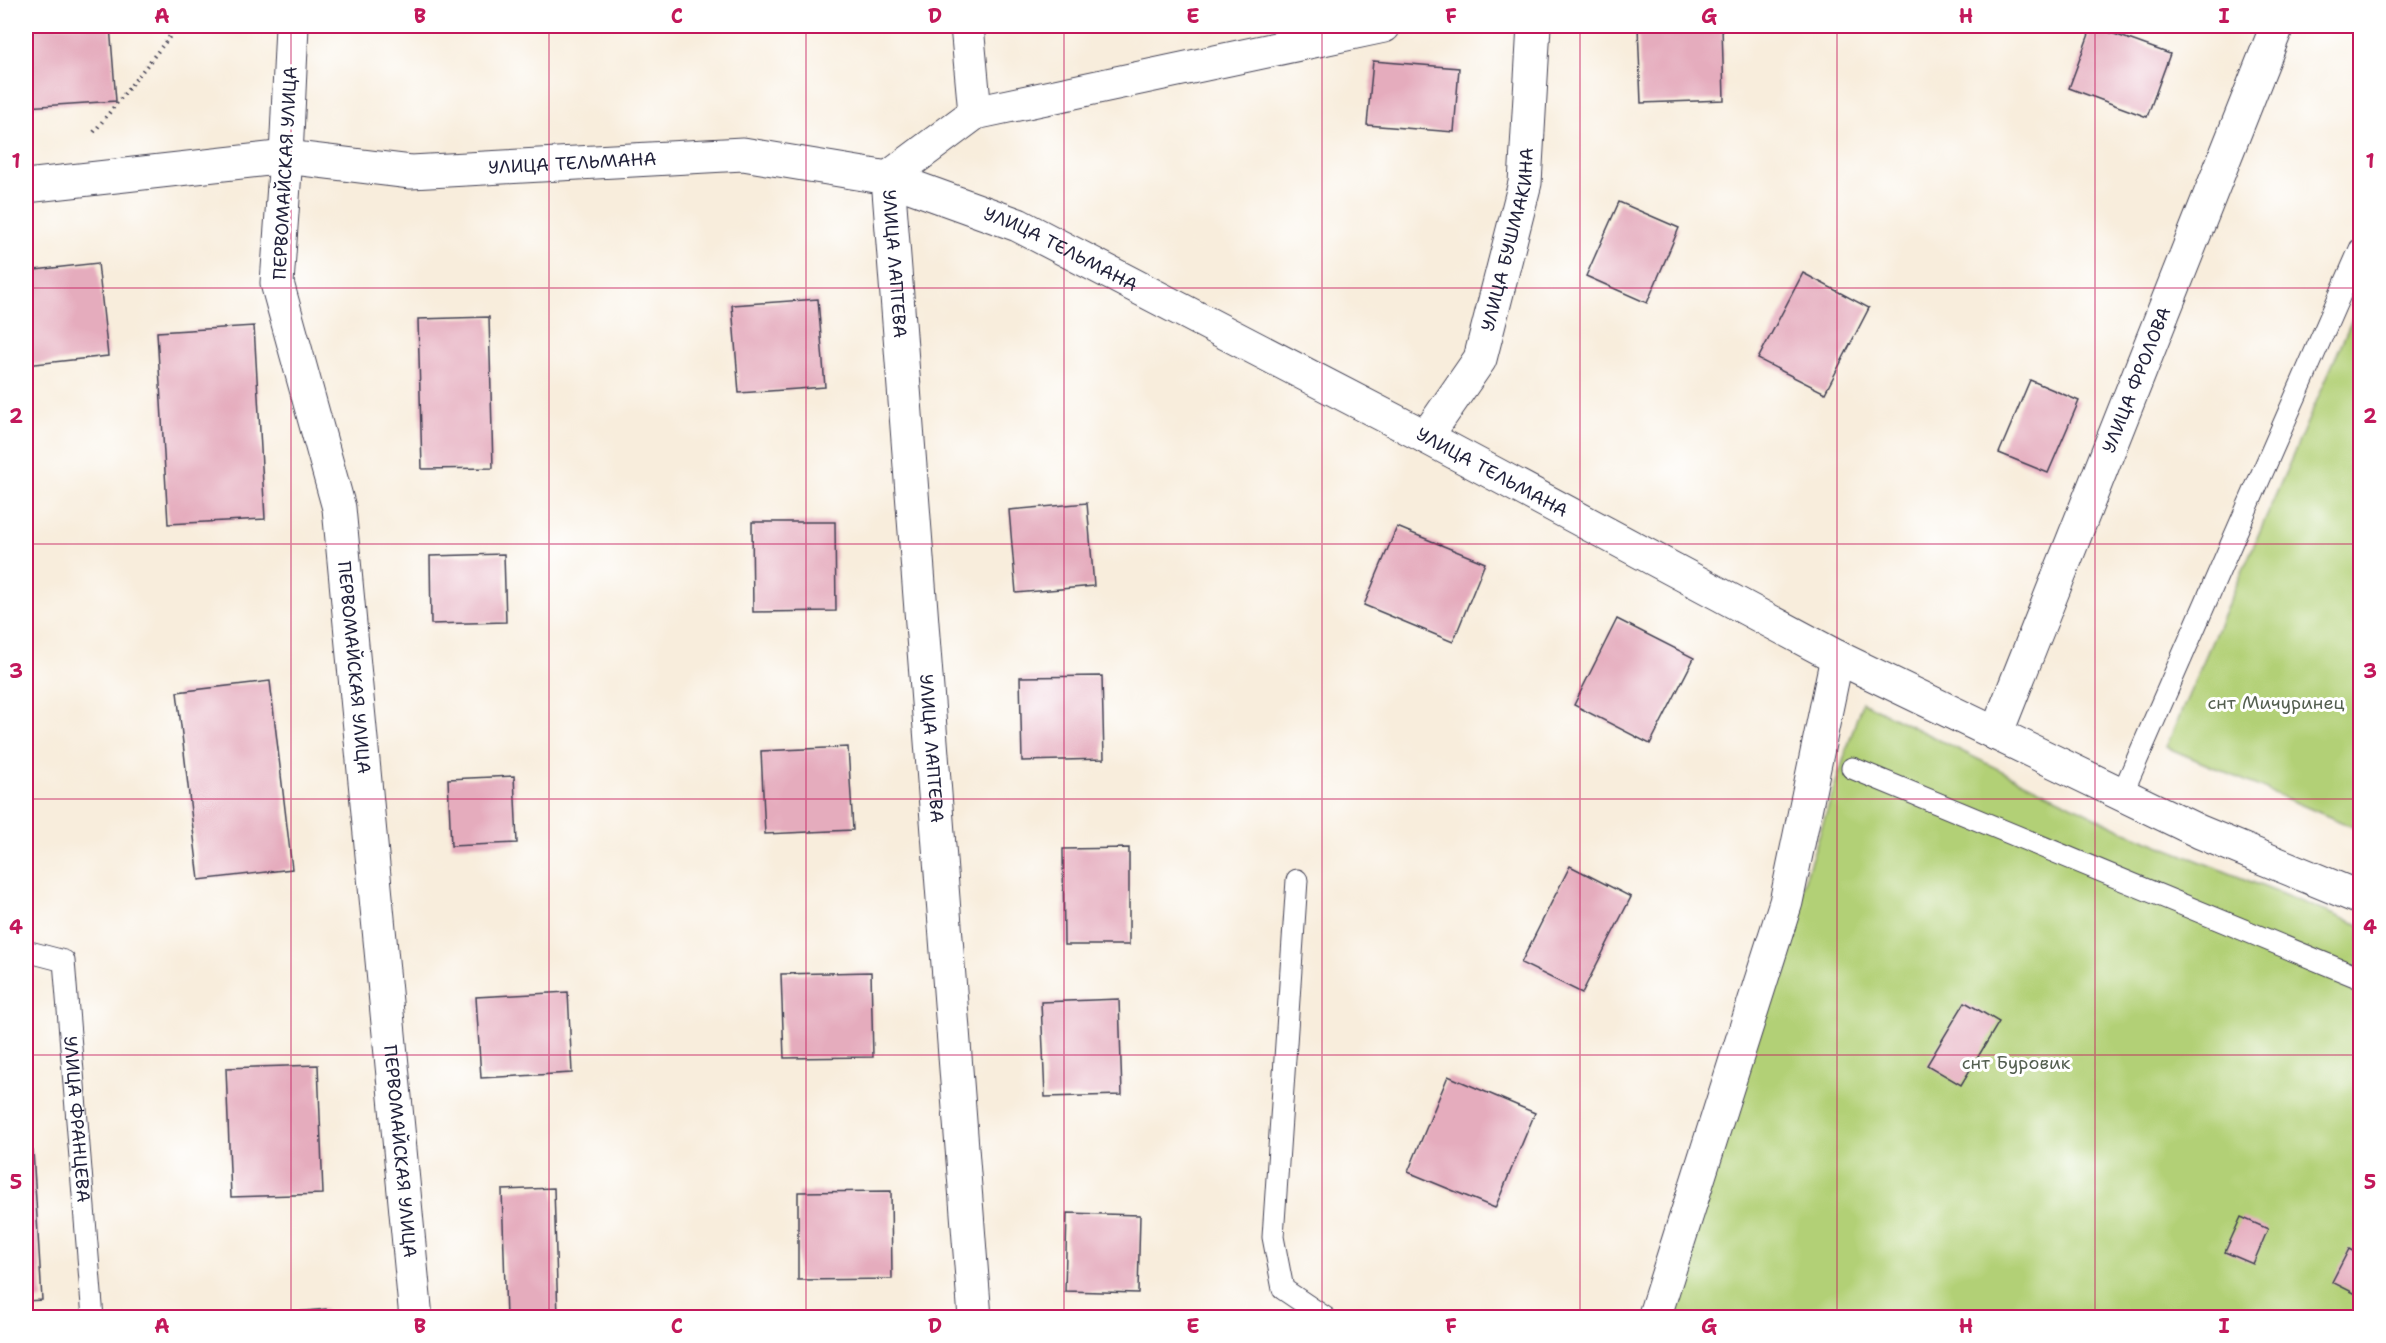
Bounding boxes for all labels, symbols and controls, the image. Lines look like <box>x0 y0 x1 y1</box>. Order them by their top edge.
text: A <box>154 3 170 29</box>
text: B <box>414 3 426 29</box>
text: C <box>671 3 683 29</box>
text: D <box>928 3 942 29</box>
text: E <box>1186 3 1200 29</box>
text: F <box>1445 3 1457 29</box>
text: G <box>1701 3 1717 29</box>
text: H <box>1959 3 1973 29</box>
text: I <box>2218 3 2230 29</box>
street label: ПЕРВОМАЙСКАЯ УЛИЦА <box>267 66 303 280</box>
street label: УЛИЦА ТЕЛЬМАНА <box>487 147 657 180</box>
street label: УЛИЦА БУШМАКИНА <box>1476 147 1539 334</box>
text: 1 <box>11 148 21 174</box>
text: 1 <box>2365 148 2375 174</box>
street label: УЛИЦА ЛАПТЕВА <box>877 189 912 339</box>
street label: УЛИЦА ТЕЛЬМАНА <box>981 202 1142 297</box>
street label: УЛИЦА ФРОЛОВА <box>2097 303 2176 456</box>
text: 2 <box>9 403 23 429</box>
text: 2 <box>2363 403 2377 429</box>
street label: УЛИЦА ТЕЛЬМАНА <box>1412 422 1572 523</box>
street label: ПЕРВОМАЙСКАЯ УЛИЦА <box>332 560 376 775</box>
text: 3 <box>9 658 23 684</box>
text: 3 <box>2363 658 2377 684</box>
street label: УЛИЦА ЛАПТЕВА <box>914 673 949 824</box>
park label: снт Мичуринец <box>2207 691 2345 715</box>
text: 4 <box>9 914 23 940</box>
text: 4 <box>2363 914 2377 940</box>
street label: УЛИЦА ФРАНЦЕВА <box>58 1035 96 1203</box>
street label: ПЕРВОМАЙСКАЯ УЛИЦА <box>378 1044 422 1259</box>
park label: снт Буровик <box>1962 1051 2071 1075</box>
text: 5 <box>10 1169 22 1195</box>
text: 5 <box>2364 1169 2376 1195</box>
text: A <box>154 1313 170 1339</box>
text: B <box>414 1313 426 1339</box>
text: C <box>671 1313 683 1339</box>
text: D <box>928 1313 942 1339</box>
text: E <box>1186 1313 1200 1339</box>
text: F <box>1445 1313 1457 1339</box>
text: G <box>1701 1313 1717 1339</box>
text: H <box>1959 1313 1973 1339</box>
text: I <box>2218 1313 2230 1339</box>

